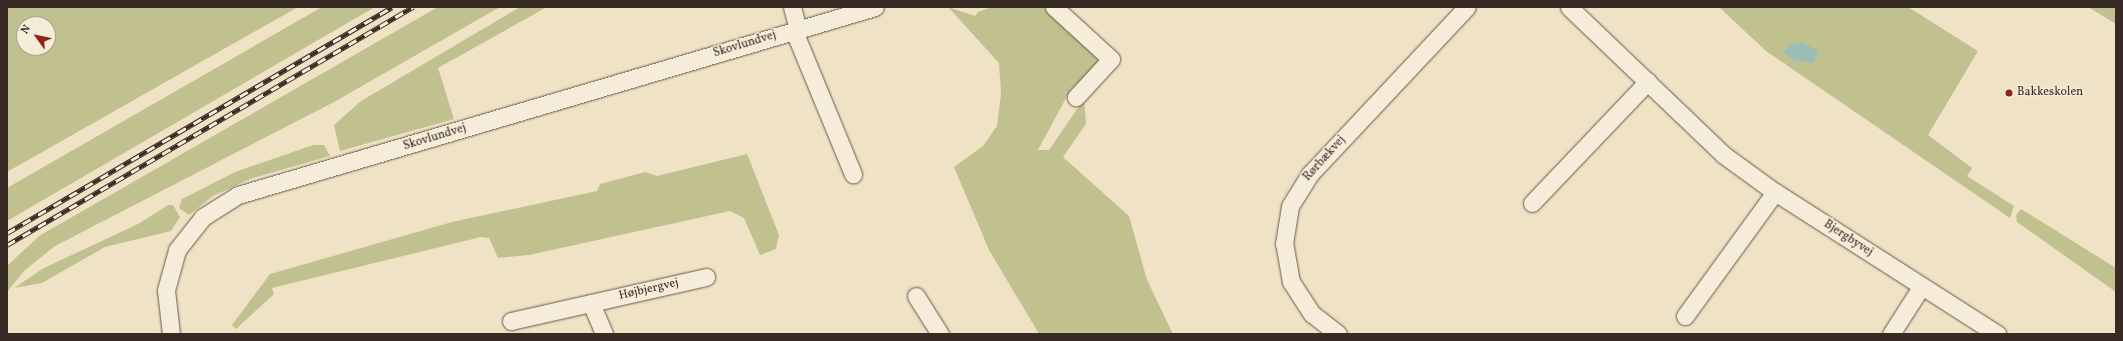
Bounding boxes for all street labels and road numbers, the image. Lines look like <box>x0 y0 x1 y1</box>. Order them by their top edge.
street label: Skovlundvej <box>712 29 778 61</box>
street label: Skovlundvej <box>402 122 468 154</box>
street label: Rørbækvej <box>1301 133 1349 185</box>
street label: Bjergbyvej <box>1821 218 1875 260</box>
street label: Højbjergvej <box>618 276 680 304</box>

